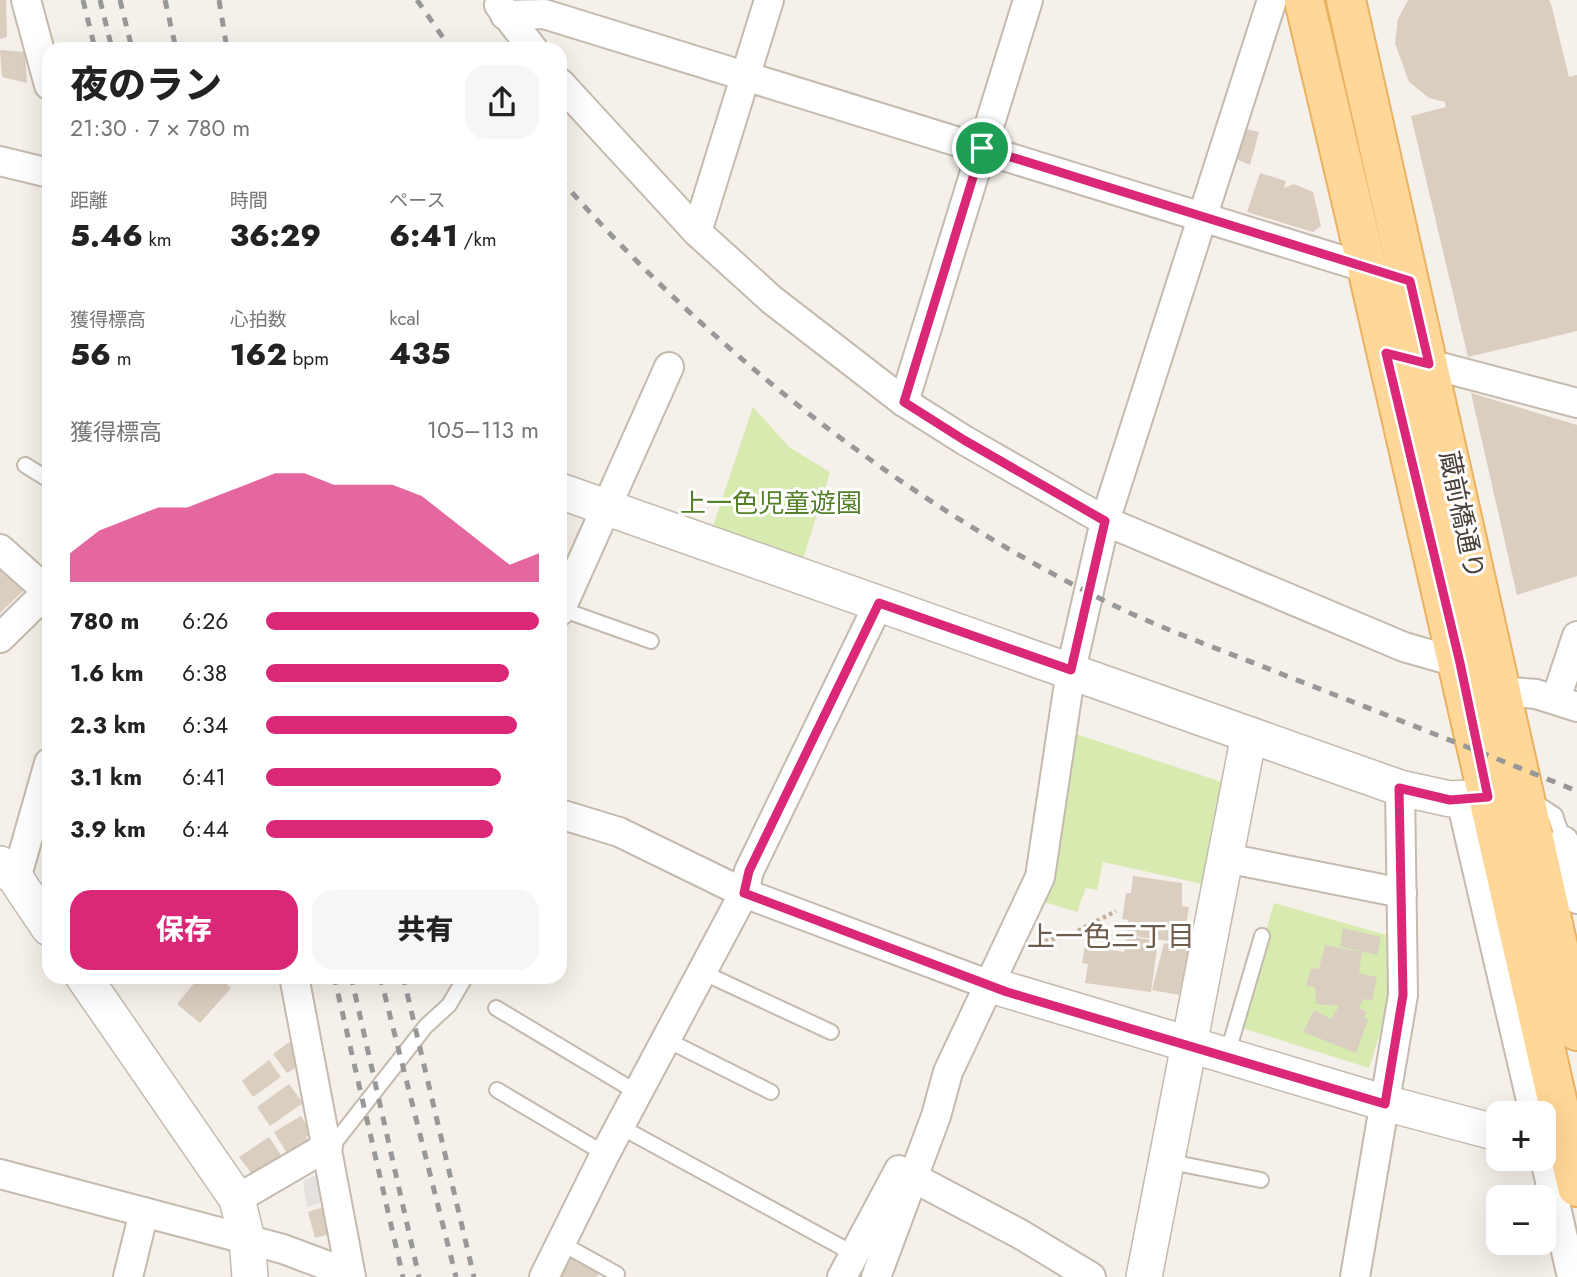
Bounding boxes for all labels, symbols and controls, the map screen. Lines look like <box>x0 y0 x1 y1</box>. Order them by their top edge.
text: 夜のラン <box>70 57 222 112</box>
button: share <box>465 65 539 139</box>
text: 21:30 · 7 × 780 m <box>70 111 250 145</box>
pin <box>952 118 1012 178</box>
icon: arrive <box>963 129 1001 167</box>
text: 距離 <box>70 187 108 214</box>
text: 時間 <box>230 187 268 214</box>
text: ペース <box>389 187 445 214</box>
text: 5.46 <box>70 214 143 257</box>
text: 36:29 <box>230 214 321 257</box>
text: 6:41 <box>389 214 458 257</box>
text: km <box>143 226 172 253</box>
text: /km <box>458 226 497 253</box>
text: kcal <box>389 305 420 332</box>
text: 獲得標高 <box>70 306 146 333</box>
text: 心拍数 <box>230 306 287 333</box>
text: 435 <box>389 332 451 375</box>
text: 56 <box>70 333 111 376</box>
text: 162 <box>230 333 287 376</box>
text: m <box>111 345 132 372</box>
text: bpm <box>287 345 329 372</box>
text: 105–113 m <box>427 413 539 447</box>
text: 獲得標高 <box>70 415 162 449</box>
street label: 蔵前橋通り <box>1430 447 1494 583</box>
park label: 上一色児童遊園 <box>680 484 862 522</box>
text: 780 m <box>70 604 139 638</box>
text: 6:26 <box>182 604 228 638</box>
text: 1.6 km <box>70 656 144 690</box>
text: 6:38 <box>182 656 227 690</box>
text: 2.3 km <box>70 708 146 742</box>
text: 6:34 <box>182 708 228 742</box>
text: 3.1 km <box>70 760 142 794</box>
text: 6:41 <box>182 760 226 794</box>
text: 3.9 km <box>70 812 146 846</box>
text: 6:44 <box>182 812 229 846</box>
button: 保存 <box>70 890 298 970</box>
button: 共有 <box>312 890 539 970</box>
district label: 上一色三丁目 <box>1027 916 1195 957</box>
map controls <box>1486 1101 1556 1255</box>
button: + <box>1486 1101 1556 1171</box>
button: − <box>1486 1185 1556 1255</box>

